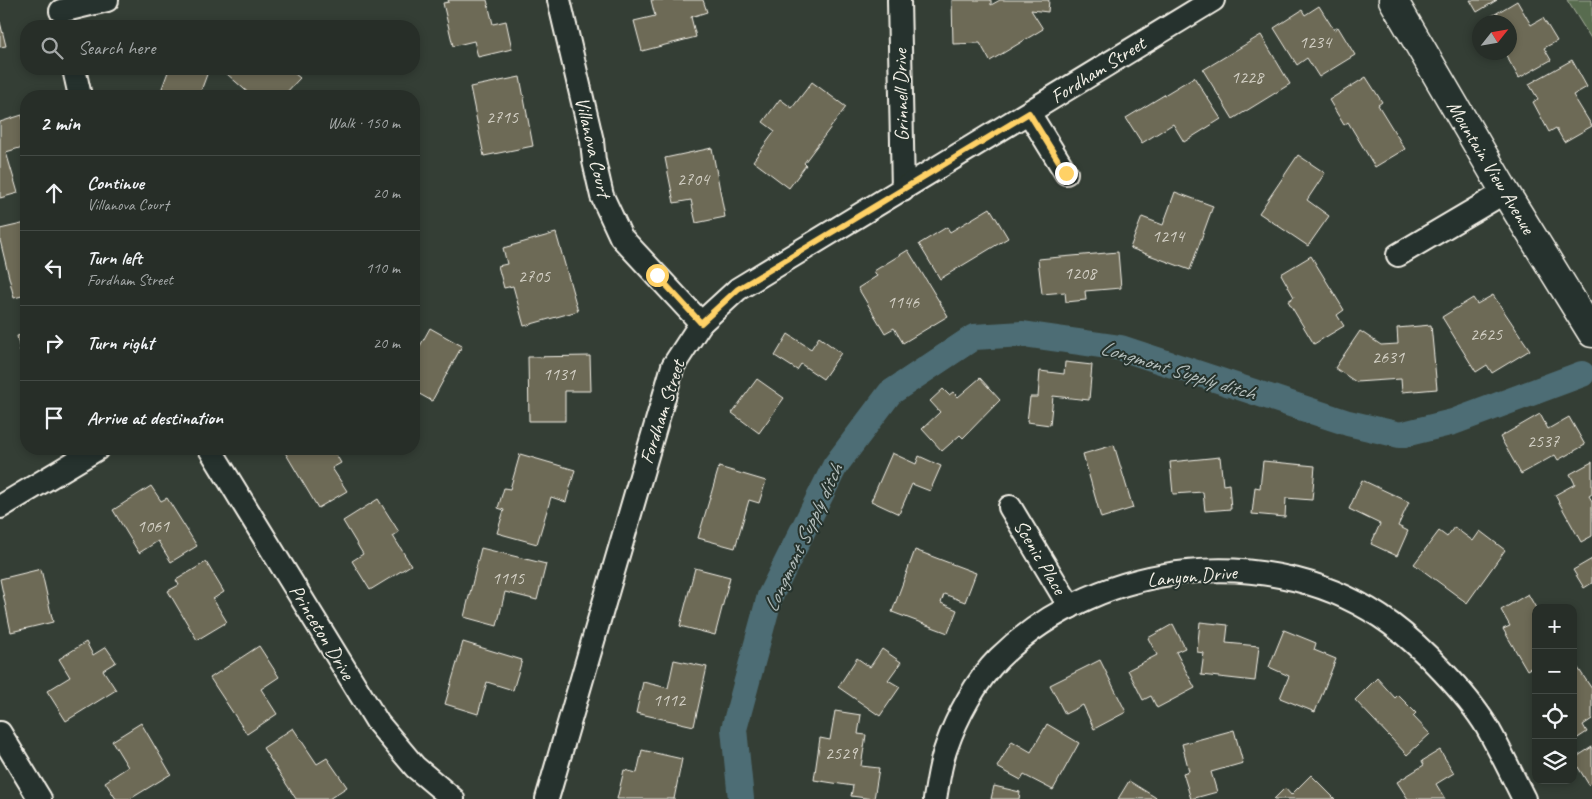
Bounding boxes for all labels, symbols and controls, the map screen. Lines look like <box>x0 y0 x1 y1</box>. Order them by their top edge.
north arrow <box>1472 15 1517 60</box>
search box <box>20 20 420 75</box>
street label: Fordham Street <box>1046 30 1152 109</box>
house number: 1234 <box>1299 31 1333 53</box>
icon: search <box>38 34 66 62</box>
text: Search here <box>78 36 155 60</box>
street label: Grinnell Drive <box>888 47 914 141</box>
house number: 1228 <box>1231 66 1265 88</box>
street label: Villanova Court <box>569 94 617 203</box>
street label: Mountain View Avenue <box>1441 96 1542 240</box>
house number: 2715 <box>486 106 519 128</box>
text: 2 min <box>40 110 80 136</box>
text: Walk · 150 m <box>328 113 400 133</box>
route end <box>1055 162 1078 185</box>
house number: 2704 <box>677 168 711 190</box>
text: Continue <box>87 171 144 195</box>
icon: ahead <box>40 179 68 207</box>
text: 20 m <box>373 183 400 203</box>
text: Villanova Court <box>87 195 169 215</box>
house number: 1214 <box>1152 225 1186 247</box>
text: Turn left <box>87 246 142 270</box>
icon: left <box>40 254 68 282</box>
text: 110 m <box>366 258 400 278</box>
house number: 1208 <box>1064 262 1098 284</box>
route start <box>646 264 669 287</box>
house number: 2705 <box>518 265 551 287</box>
text: Fordham Street <box>87 270 173 290</box>
house number: 1146 <box>887 291 920 313</box>
house number: 2625 <box>1470 323 1503 345</box>
icon: right <box>40 329 68 357</box>
text: Turn right <box>87 331 154 355</box>
text: 20 m <box>373 333 400 353</box>
water label: Longmont Supply ditch <box>1098 334 1261 407</box>
house number: 2631 <box>1372 346 1405 368</box>
street label: Fordham Street <box>634 355 691 467</box>
house number: 1131 <box>543 363 576 385</box>
icon: arrive <box>40 404 68 432</box>
text: Arrive at destination <box>87 406 223 430</box>
house number: 2537 <box>1527 430 1560 452</box>
water label: Longmont Supply ditch <box>757 458 850 616</box>
house number: 1061 <box>137 515 170 537</box>
street label: Scenic Place <box>1008 515 1073 600</box>
street label: Lanyon Drive <box>1146 560 1239 592</box>
house number: 1115 <box>492 567 525 589</box>
street label: Princeton Drive <box>284 580 361 685</box>
map controls <box>1532 604 1577 784</box>
button: + <box>1532 604 1577 649</box>
button: − <box>1532 649 1577 694</box>
house number: 1112 <box>653 689 687 711</box>
button: locate <box>1532 694 1577 739</box>
button: layers <box>1532 739 1577 784</box>
house number: 2529 <box>825 742 859 764</box>

